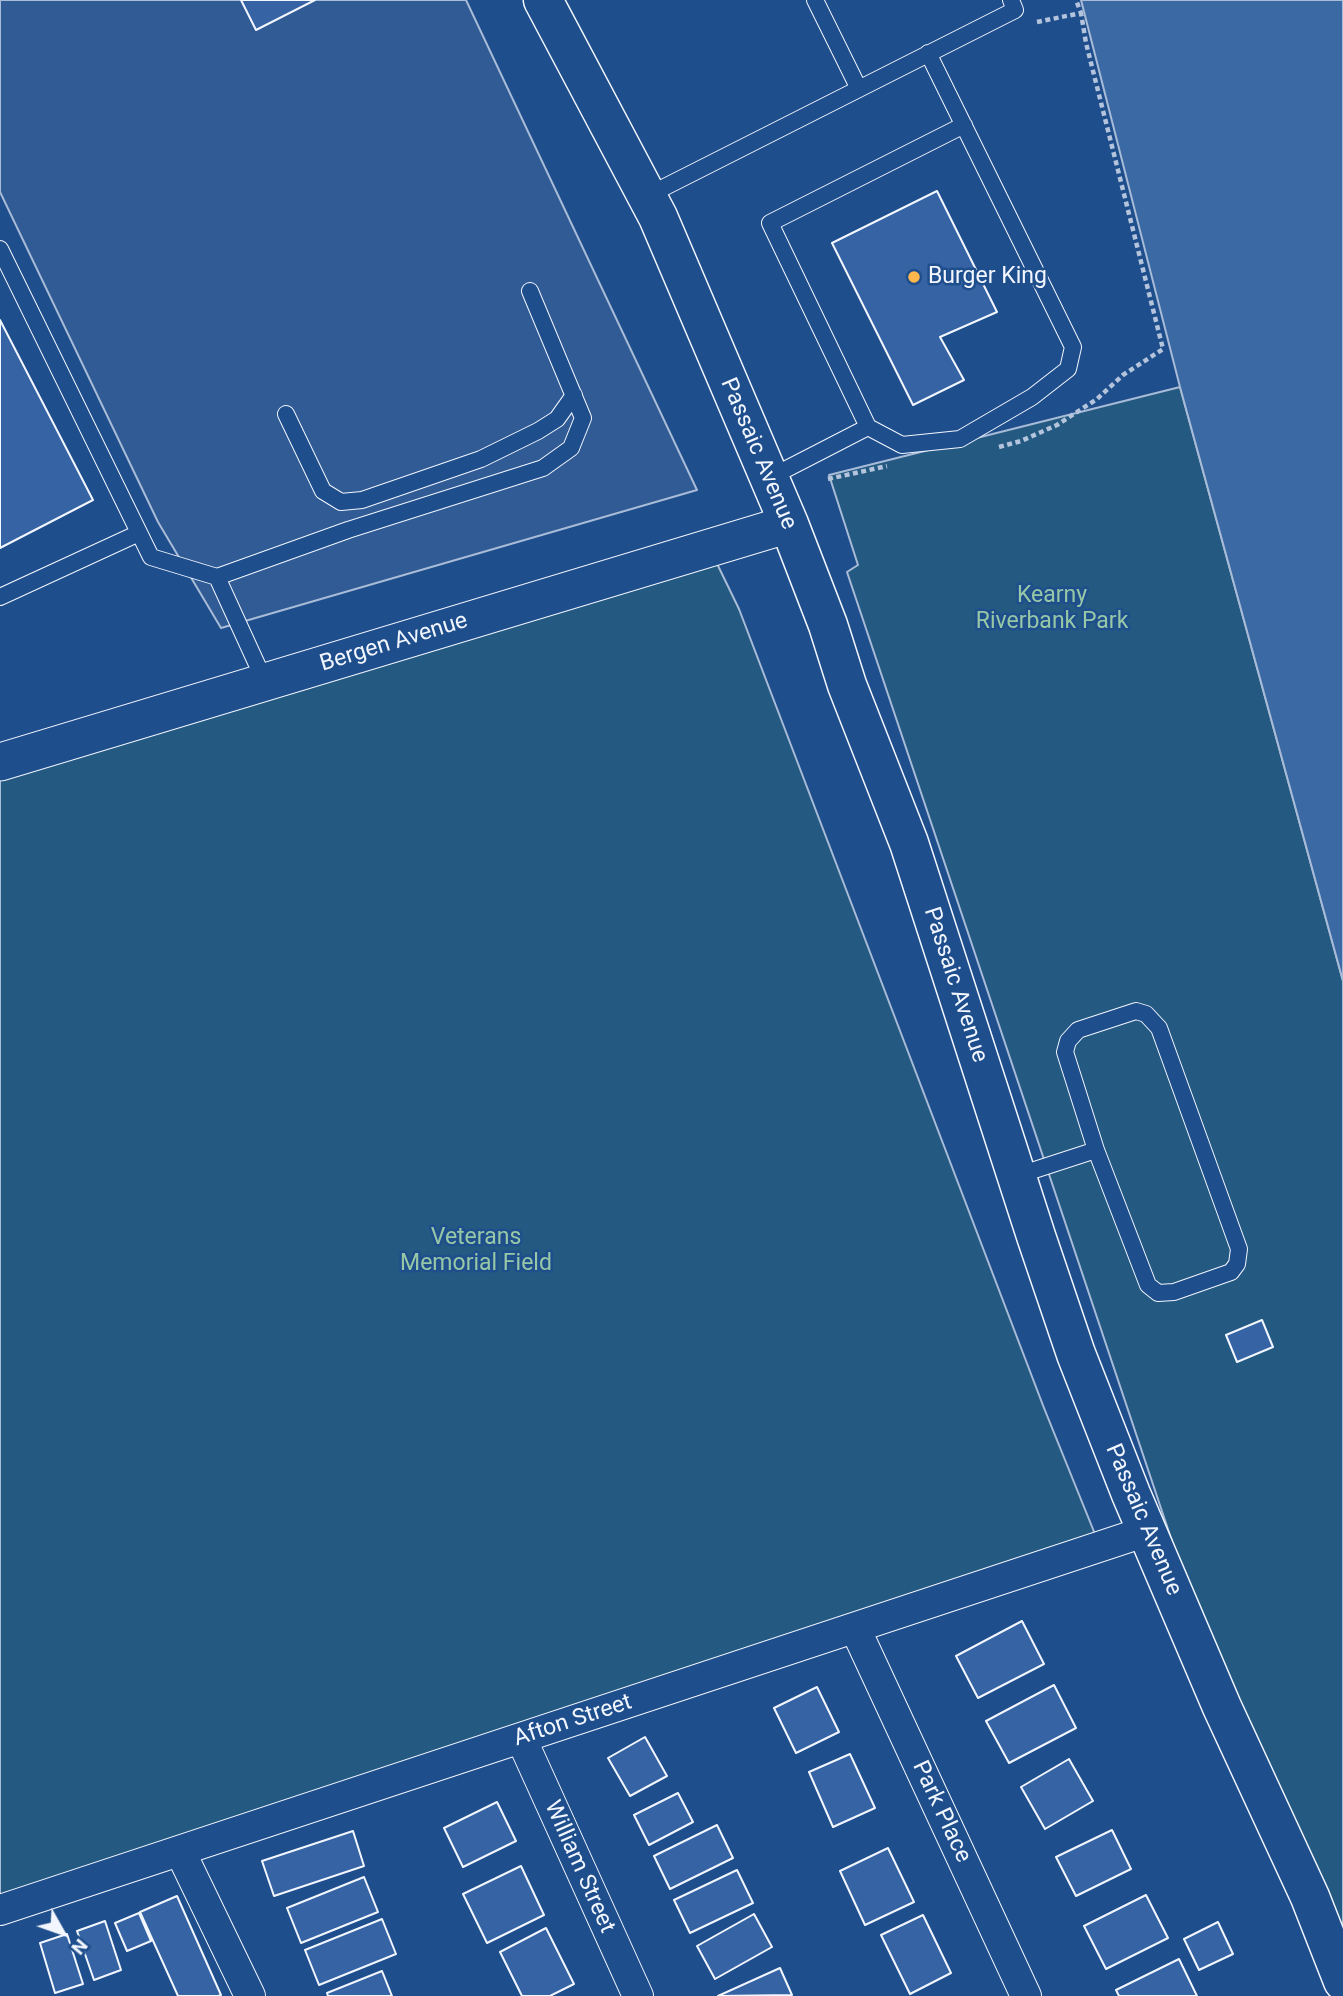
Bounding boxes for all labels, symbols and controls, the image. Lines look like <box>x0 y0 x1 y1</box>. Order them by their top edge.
place label: Burger King <box>928 263 1047 291</box>
marker: Burger King <box>906 269 922 285</box>
street label: Passaic Avenue <box>714 374 802 534</box>
park label: Kearny Riverbank Park <box>976 582 1128 636</box>
street label: Bergen Avenue <box>317 607 471 679</box>
street label: Passaic Avenue <box>917 904 993 1066</box>
park label: Veterans Memorial Field <box>400 1224 552 1278</box>
street label: Passaic Avenue <box>1099 1440 1187 1600</box>
street label: Afton Street <box>510 1689 636 1753</box>
street label: Park Place <box>905 1757 977 1867</box>
street label: William Street <box>538 1797 620 1937</box>
north arrow <box>28 1898 98 1968</box>
text: N <box>66 1934 93 1959</box>

